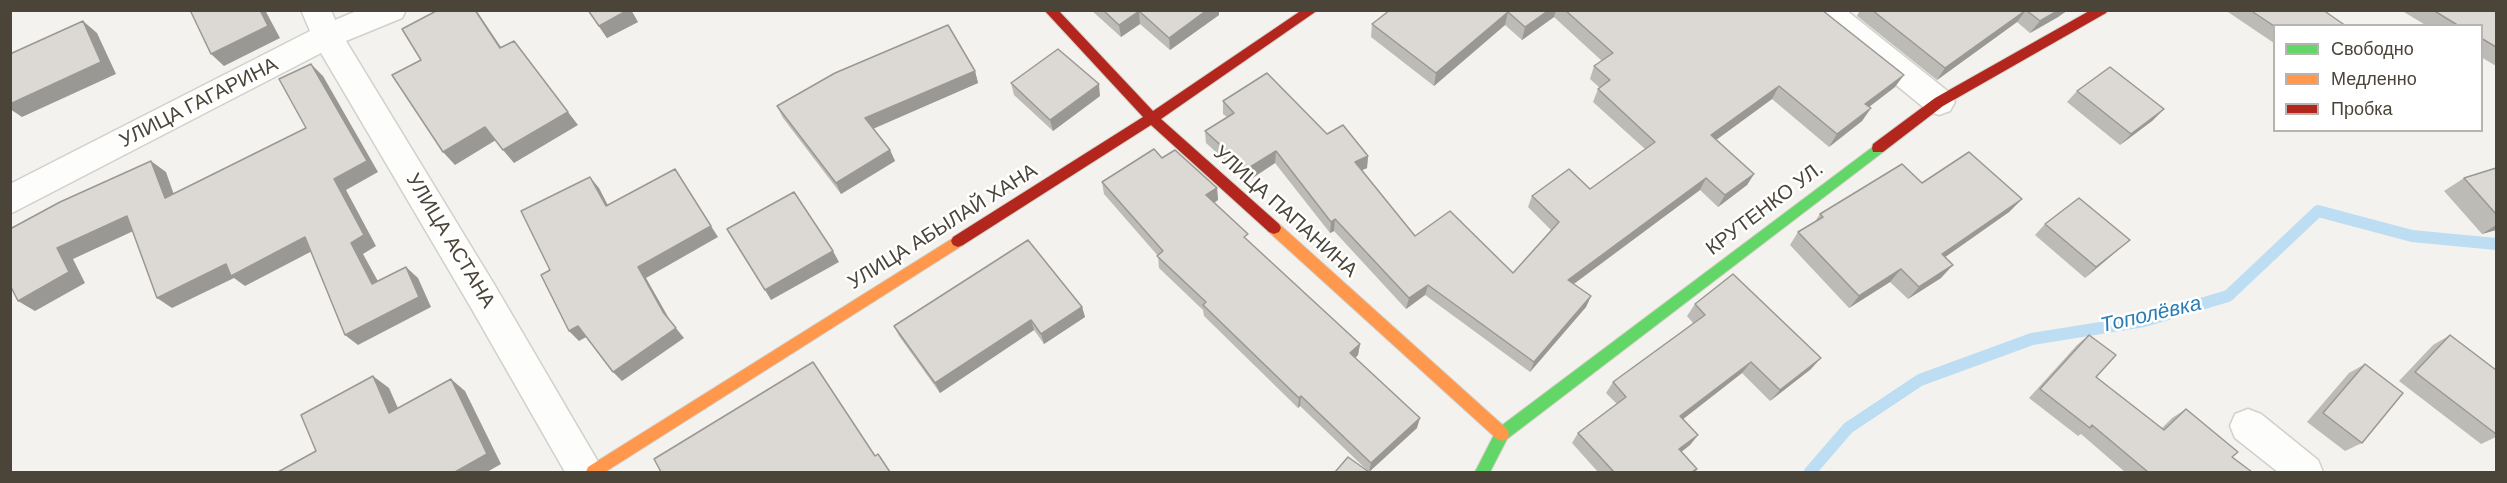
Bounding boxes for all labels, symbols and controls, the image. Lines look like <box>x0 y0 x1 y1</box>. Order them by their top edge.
legend <box>2273 24 2483 132</box>
text: Свободно <box>2331 39 2414 59</box>
street label: УЛИЦА ГАГАРИНА <box>116 53 282 153</box>
text: Медленно <box>2331 69 2417 89</box>
text: Пробка <box>2331 99 2393 119</box>
street label: УЛИЦА ПАПАНИНА <box>1208 141 1362 283</box>
street label: КРУТЕНКО УЛ. <box>1702 157 1828 261</box>
street label: УЛИЦА АБЫЛАЙ ХАНА <box>844 159 1042 295</box>
street label: УЛИЦА АСТАНА <box>400 169 500 313</box>
water label: Тополёвка <box>2098 291 2204 339</box>

